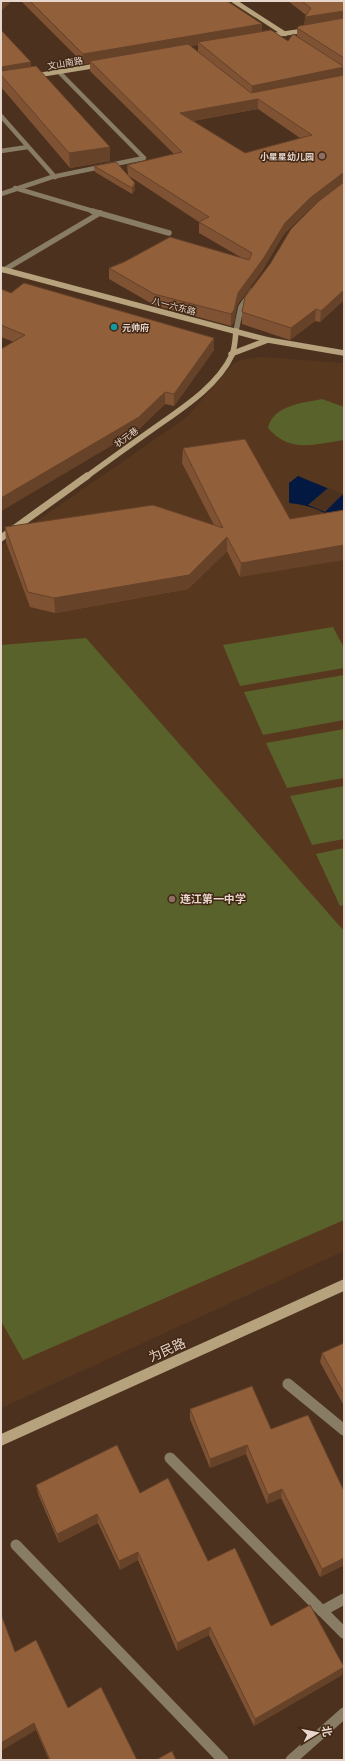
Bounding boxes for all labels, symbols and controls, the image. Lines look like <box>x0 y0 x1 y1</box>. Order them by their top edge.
street label: 文山南路 <box>46 54 84 72</box>
place label: 小星星幼儿园 <box>260 151 314 162</box>
marker: 小星星幼儿园 <box>317 151 327 161</box>
street label: 八一六东路 <box>151 295 197 317</box>
marker: 元帅府 <box>109 322 119 332</box>
place label: 元帅府 <box>122 322 149 333</box>
street label: 状元巷 <box>112 425 140 449</box>
place label: 连江第一中学 <box>180 893 246 906</box>
marker: 连江第一中学 <box>167 894 177 904</box>
street label: 为民路 <box>146 1335 188 1365</box>
north arrow <box>297 1713 337 1753</box>
text: 北 <box>319 1725 334 1738</box>

